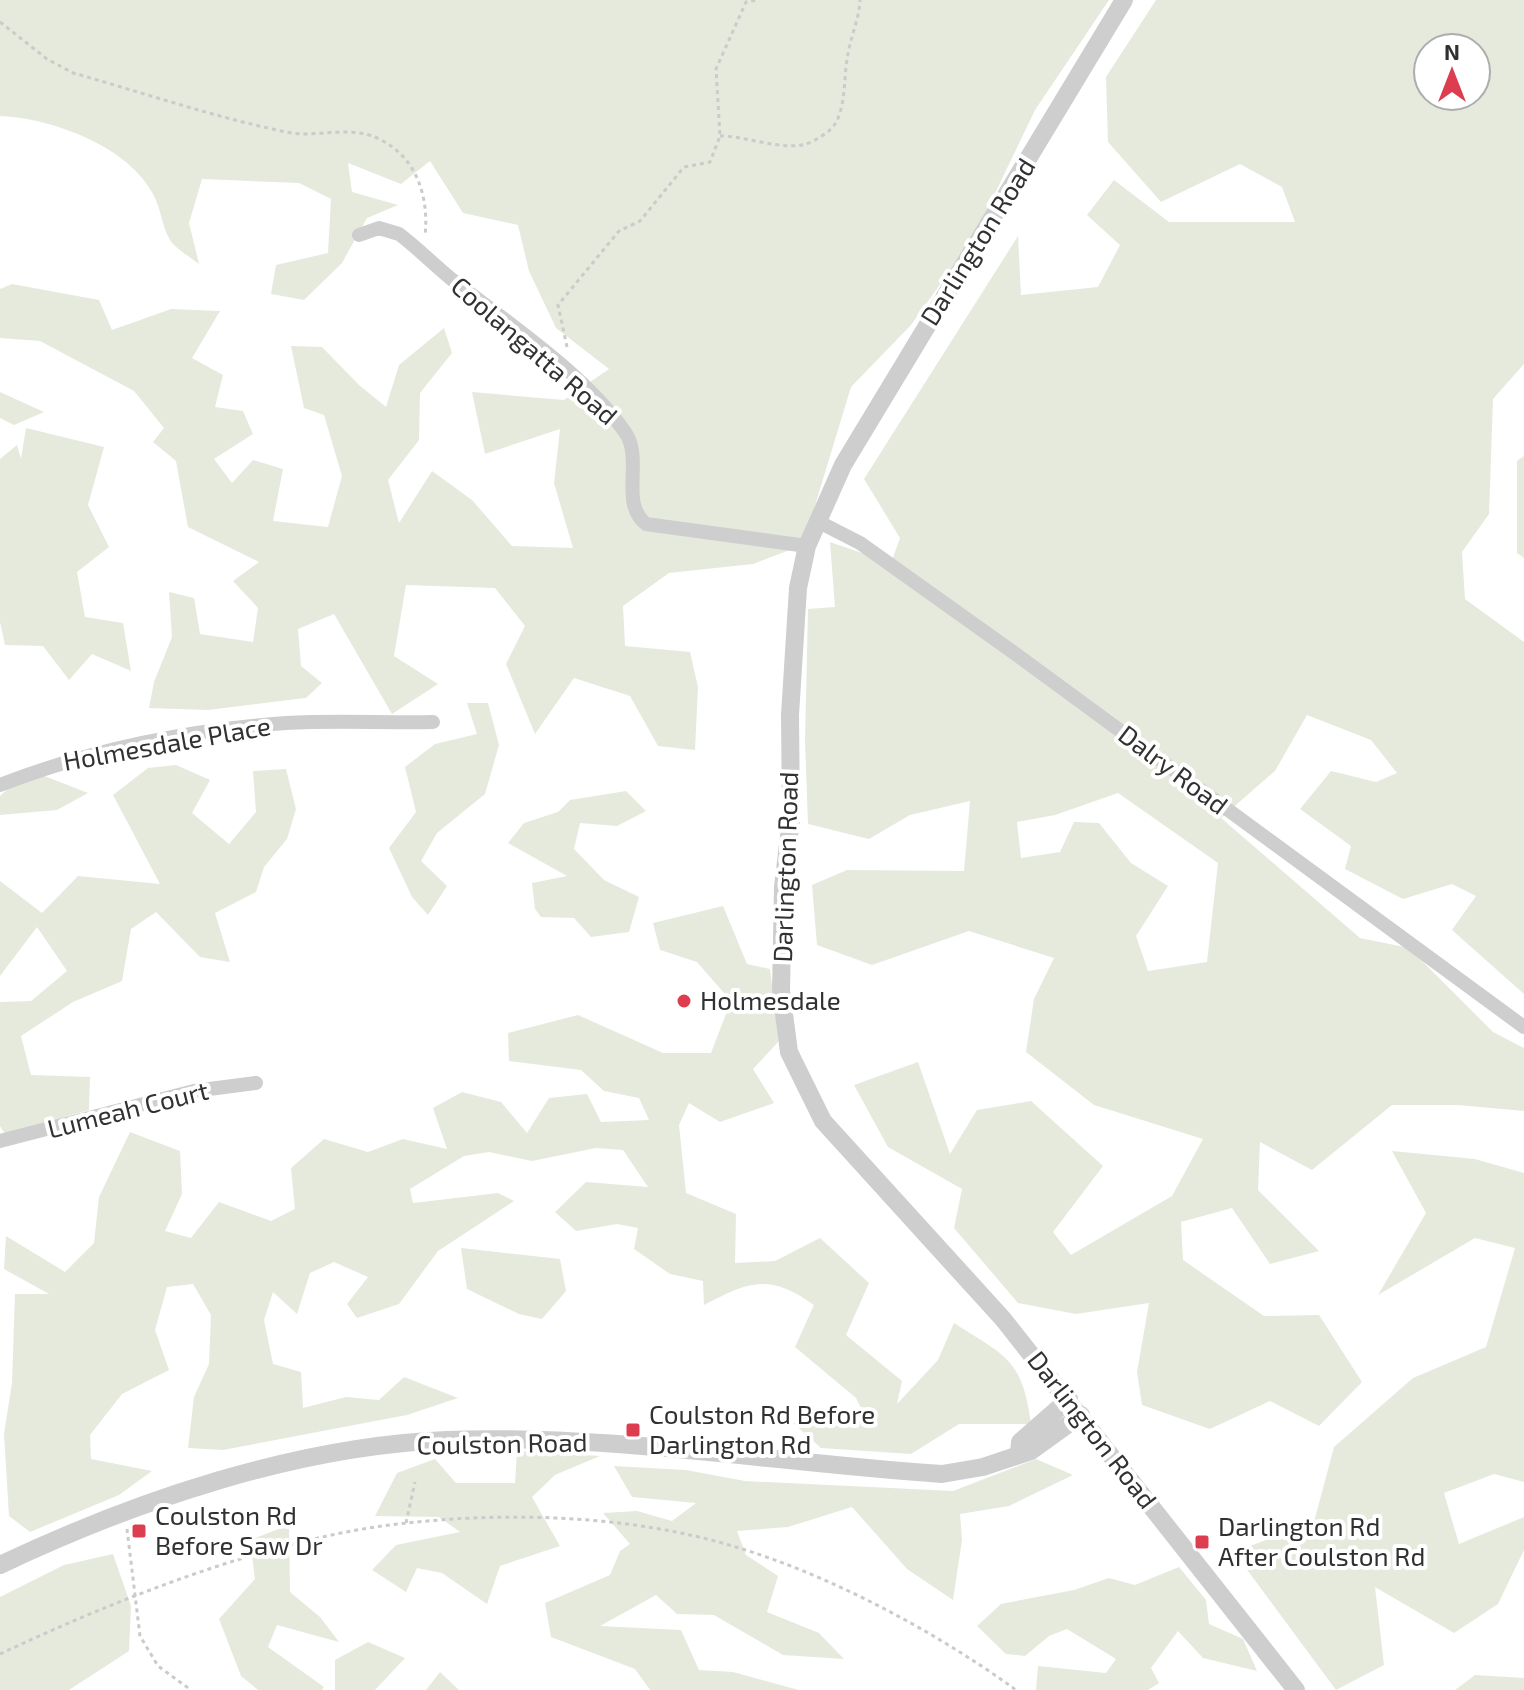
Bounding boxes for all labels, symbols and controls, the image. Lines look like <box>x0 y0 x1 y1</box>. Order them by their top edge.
north arrow <box>1412 32 1492 112</box>
text: N <box>1444 38 1460 64</box>
street label: Darlington Road <box>913 152 1041 331</box>
street label: Coolangatta Road <box>446 269 624 430</box>
street label: Holmesdale Place <box>61 709 273 776</box>
street label: Dalry Road <box>1113 718 1235 820</box>
street label: Darlington Road <box>766 771 803 963</box>
place label: Holmesdale <box>700 984 841 1015</box>
marker: Holmesdale <box>675 992 693 1010</box>
street label: Lumeah Court <box>44 1074 211 1144</box>
street label: Darlington Road <box>1022 1344 1164 1514</box>
place label: Coulston Rd Before Darlington Rd <box>649 1398 875 1459</box>
marker: Coulston Rd Before Darlington Rd <box>624 1421 642 1439</box>
street label: Coulston Road <box>416 1426 588 1459</box>
place label: Coulston Rd Before Saw Dr <box>155 1499 323 1560</box>
place label: Darlington Rd After Coulston Rd <box>1218 1510 1425 1571</box>
marker: Coulston Rd Before Saw Dr <box>130 1522 148 1540</box>
marker: Darlington Rd After Coulston Rd <box>1193 1533 1211 1551</box>

